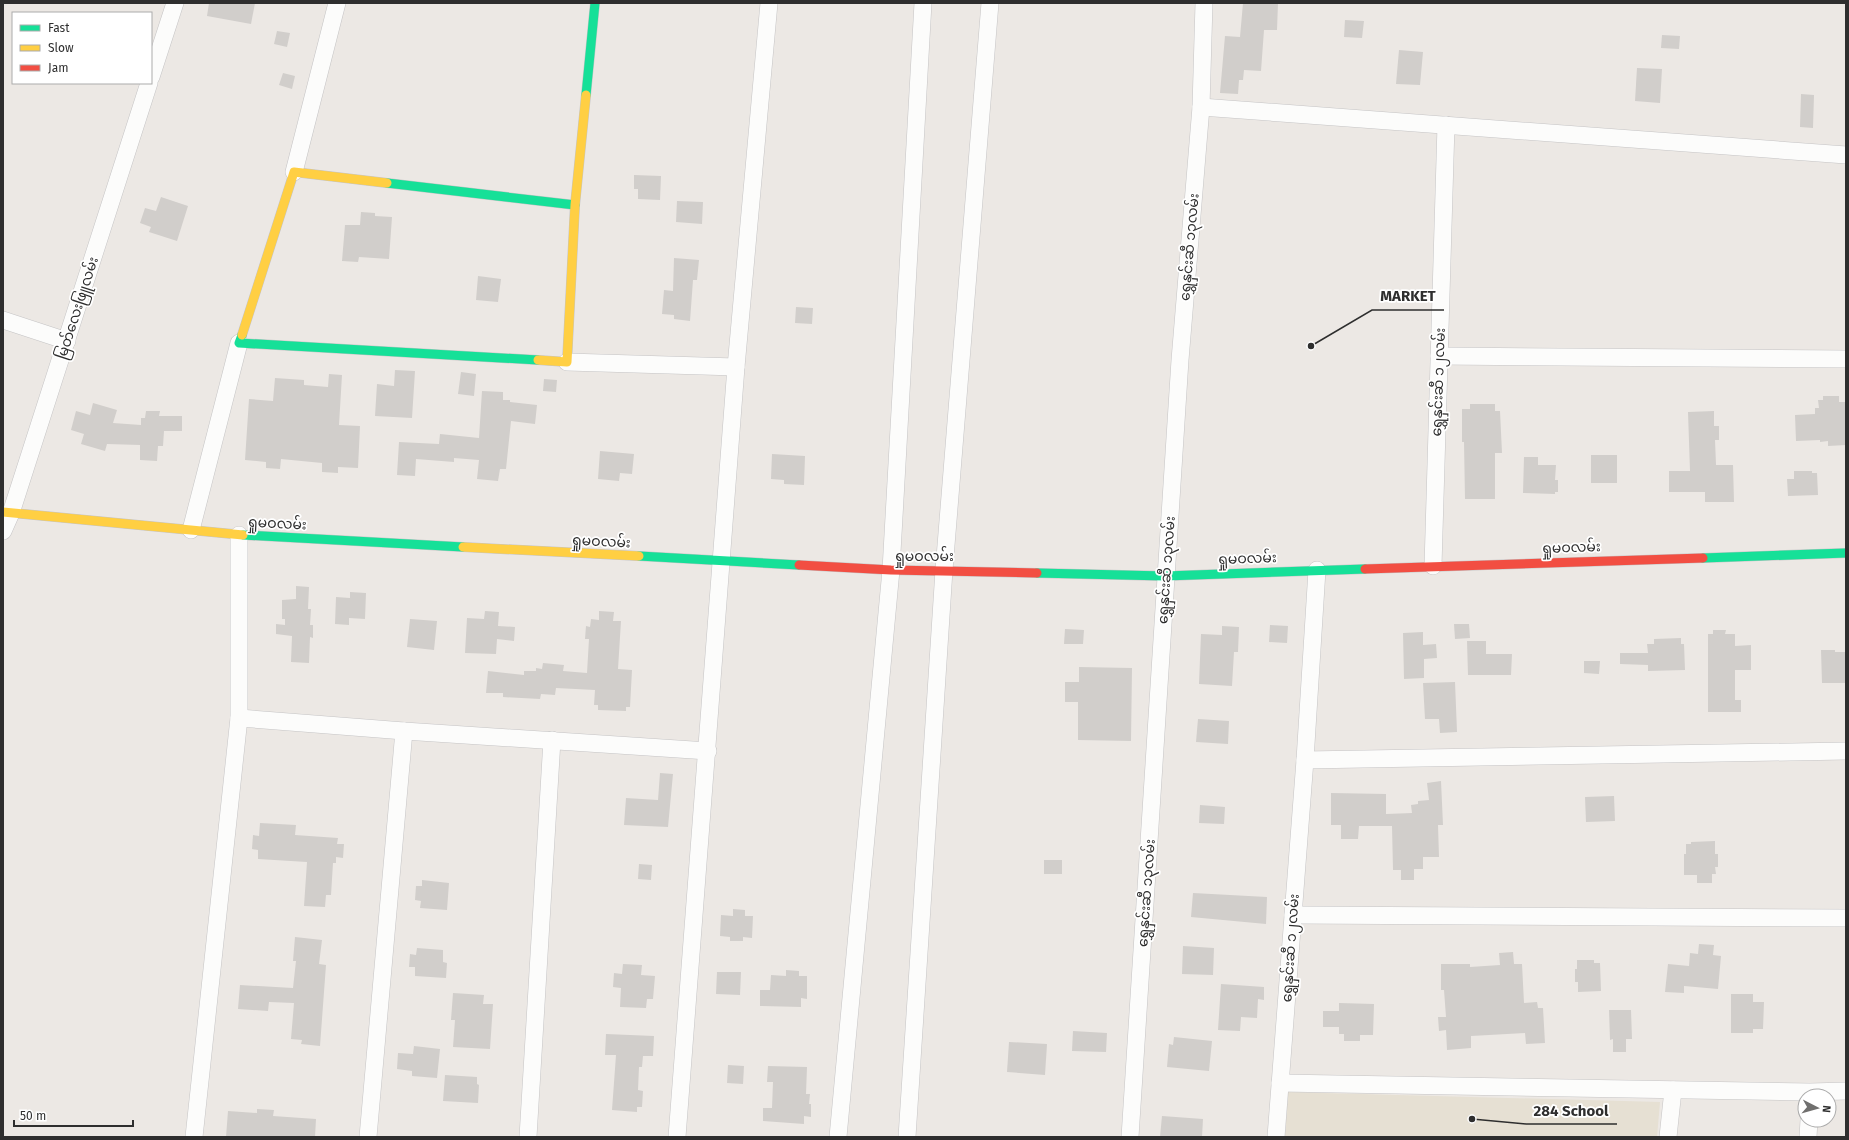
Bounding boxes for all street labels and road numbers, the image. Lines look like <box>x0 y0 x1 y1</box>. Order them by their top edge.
street label: ရွှေနှင်းဆီ ၁၃လမ်း <box>1174 192 1206 302</box>
street label: မြတ်လေးဖြူလမ်း <box>51 254 105 363</box>
street label: ရွှေနှင်းဆီ ၁၂လမ်း <box>1426 327 1452 437</box>
street label: ရှုမဝလမ်း <box>247 511 307 537</box>
street label: ရွှေနှင်းဆီ ၁၃လမ်း <box>1152 515 1182 625</box>
street label: ရှုမဝလမ်း <box>571 529 631 555</box>
street label: ရှုမဝလမ်း <box>1541 536 1601 560</box>
street label: ရှုမဝလမ်း <box>894 546 954 568</box>
street label: ရှုမဝလမ်း <box>1217 547 1277 571</box>
street label: ရွှေနှင်းဆီ ၁၃လမ်း <box>1132 838 1162 948</box>
street label: ရွှေနှင်းဆီ ၁၂လမ်း <box>1276 893 1306 1003</box>

